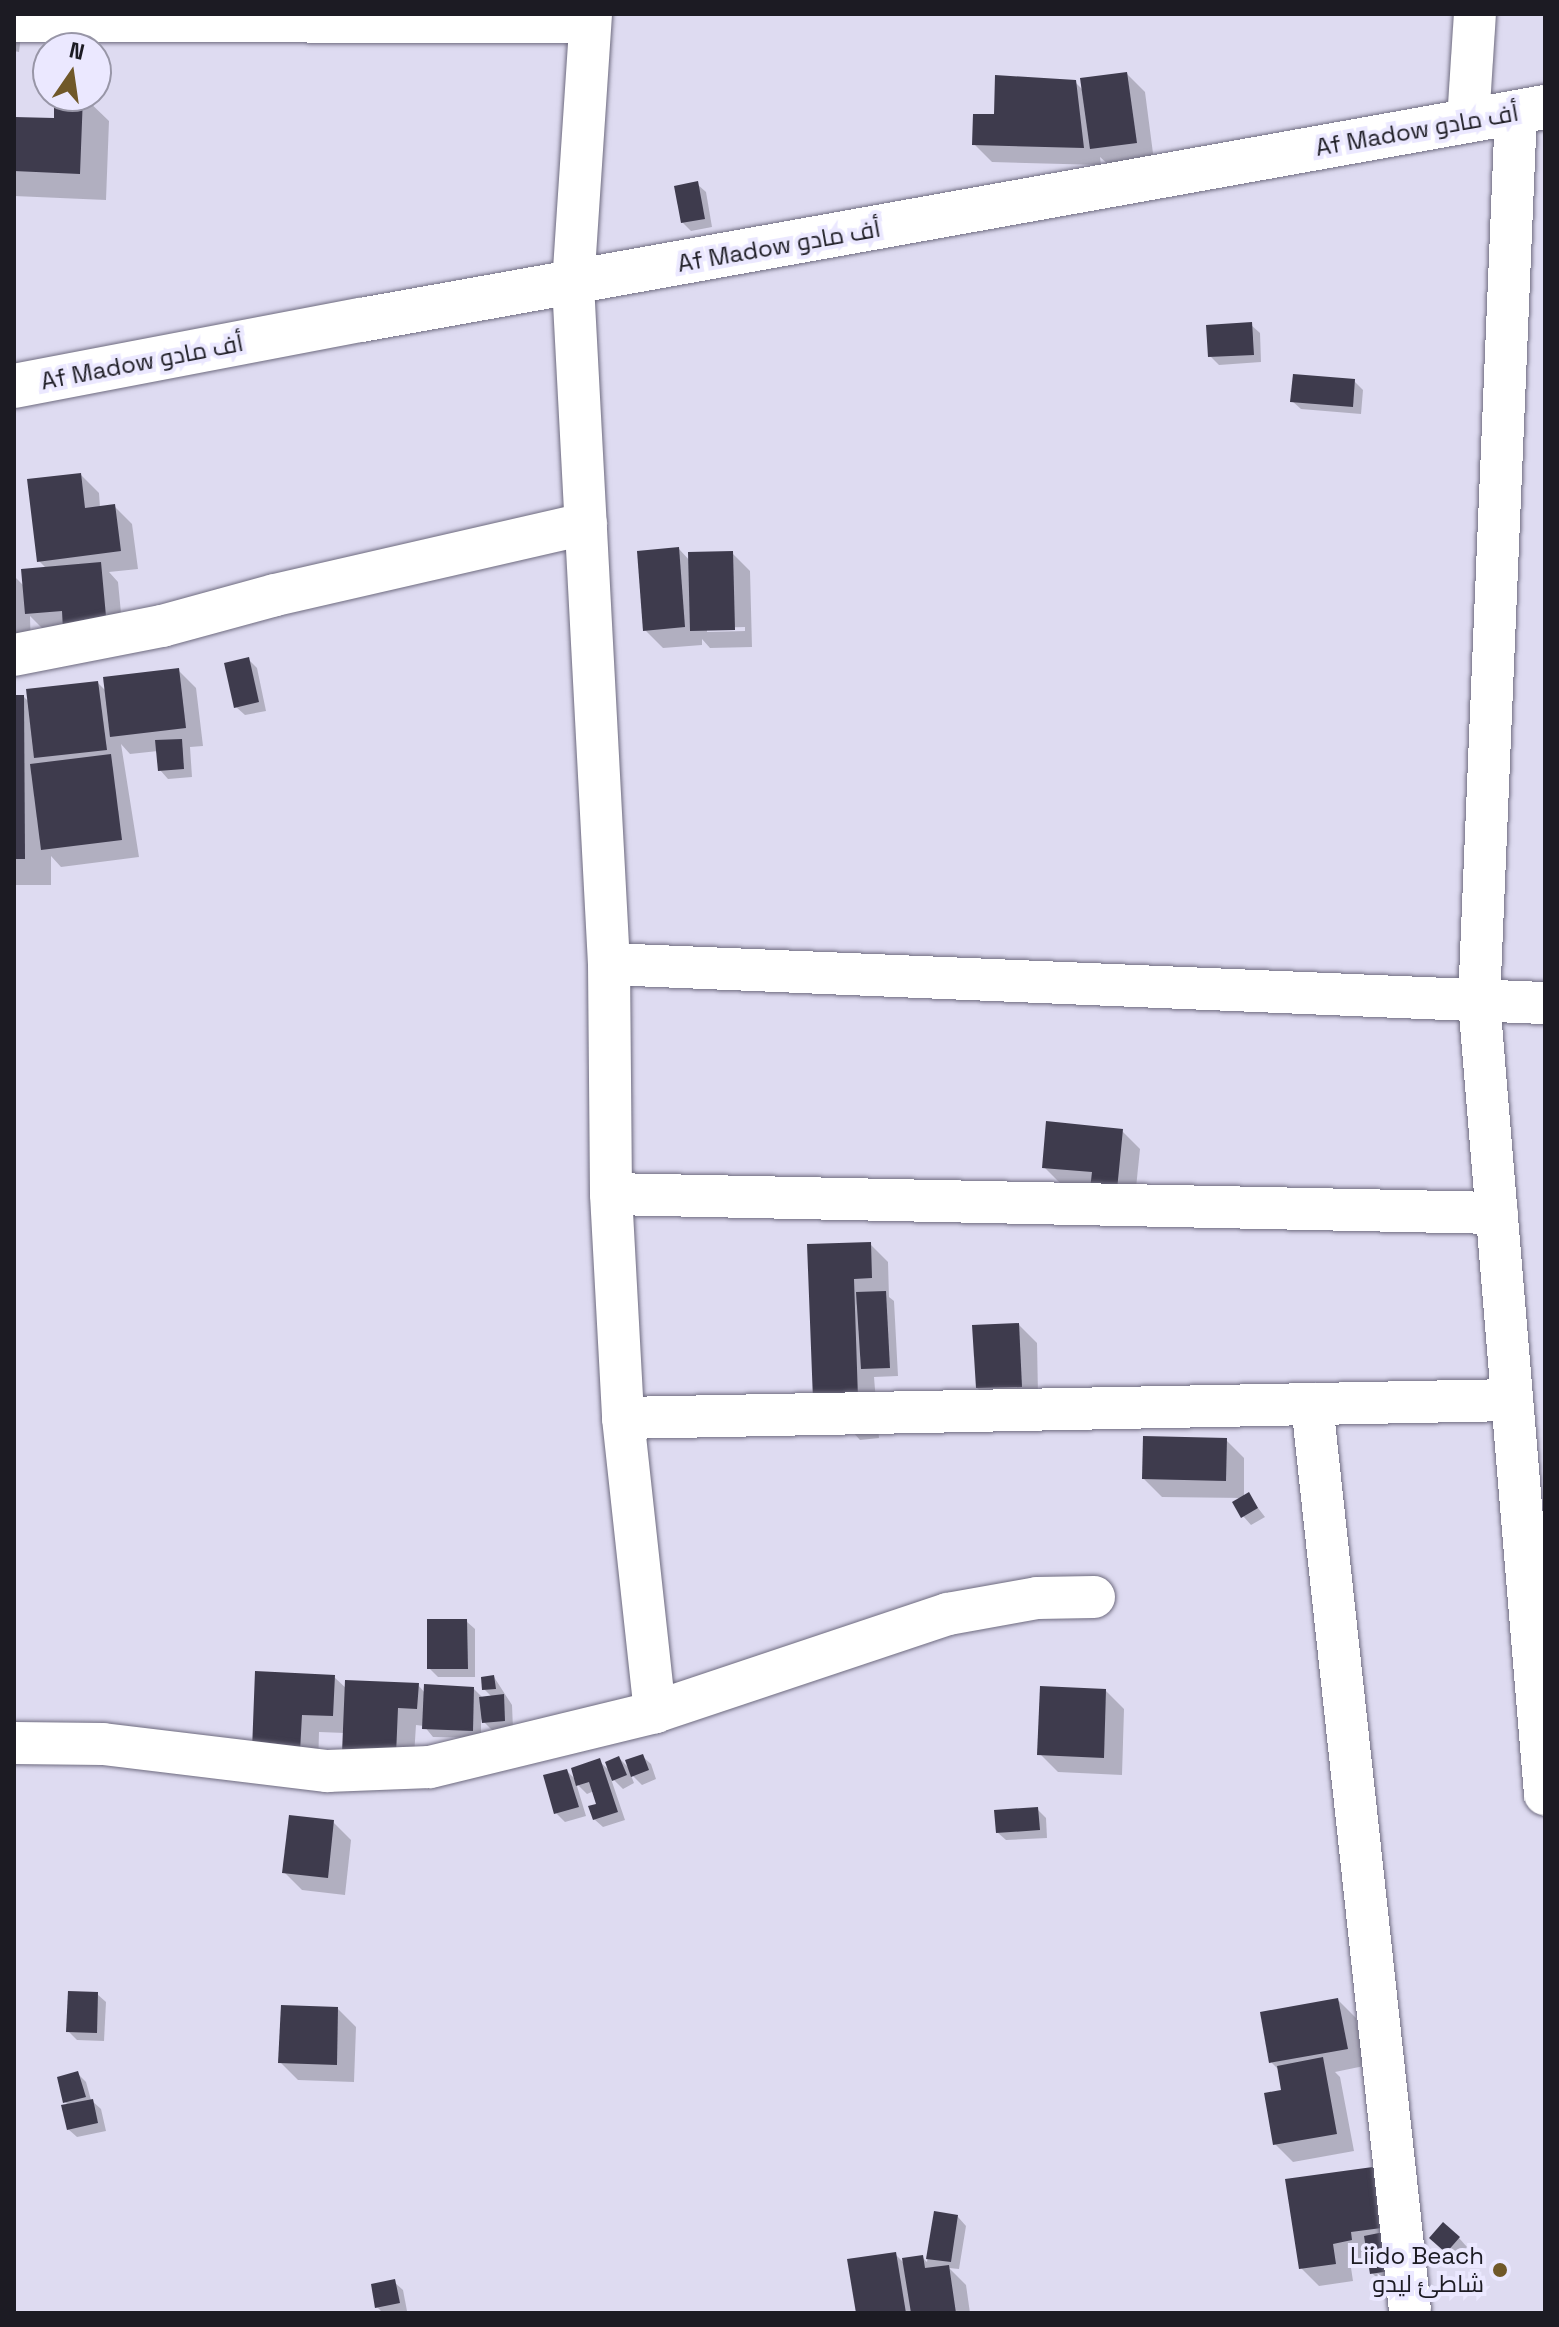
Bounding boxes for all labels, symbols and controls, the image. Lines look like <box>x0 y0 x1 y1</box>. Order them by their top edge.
north arrow <box>32 32 112 112</box>
text: N <box>67 35 87 66</box>
street label: Af Madow أف مادو <box>1313 98 1521 162</box>
street label: Af Madow أف مادو <box>675 214 883 278</box>
street label: Af Madow أف مادو <box>38 328 246 396</box>
place label: Liido Beach شاطئ ليدو <box>1350 2242 1484 2298</box>
marker: Liido Beach شاطئ ليدو <box>1491 2261 1509 2279</box>

